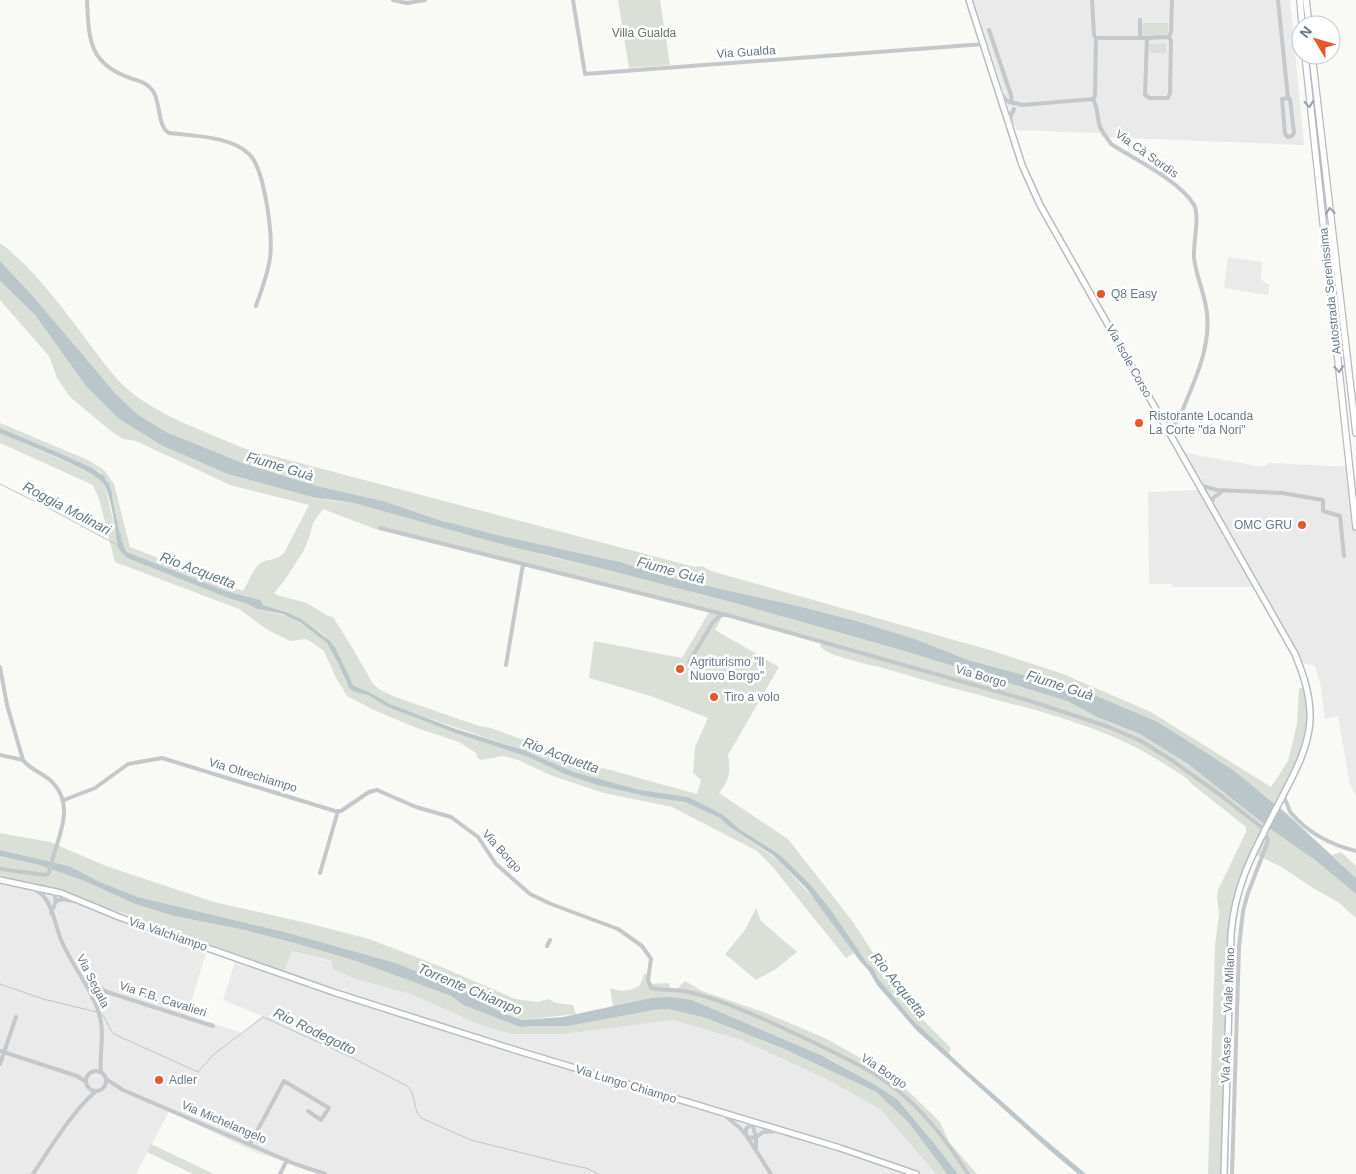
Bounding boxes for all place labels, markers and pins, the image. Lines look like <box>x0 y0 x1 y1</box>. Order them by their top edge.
place label: Q8 Easy <box>1111 287 1157 301</box>
marker: Q8 Easy <box>1095 288 1107 300</box>
place label: Ristorante Locanda La Corte "da Nori" <box>1149 409 1253 437</box>
marker: Ristorante Locanda La Corte "da Nori" <box>1133 417 1145 429</box>
place label: OMC GRU <box>1234 518 1292 532</box>
marker: OMC GRU <box>1296 519 1308 531</box>
place label: Agriturismo "Il Nuovo Borgo" <box>690 655 764 683</box>
marker: Agriturismo "Il Nuovo Borgo" <box>674 663 686 675</box>
place label: Tiro a volo <box>724 690 780 704</box>
marker: Tiro a volo <box>708 691 720 703</box>
place label: Adler <box>169 1073 197 1087</box>
marker: Adler <box>153 1074 165 1086</box>

